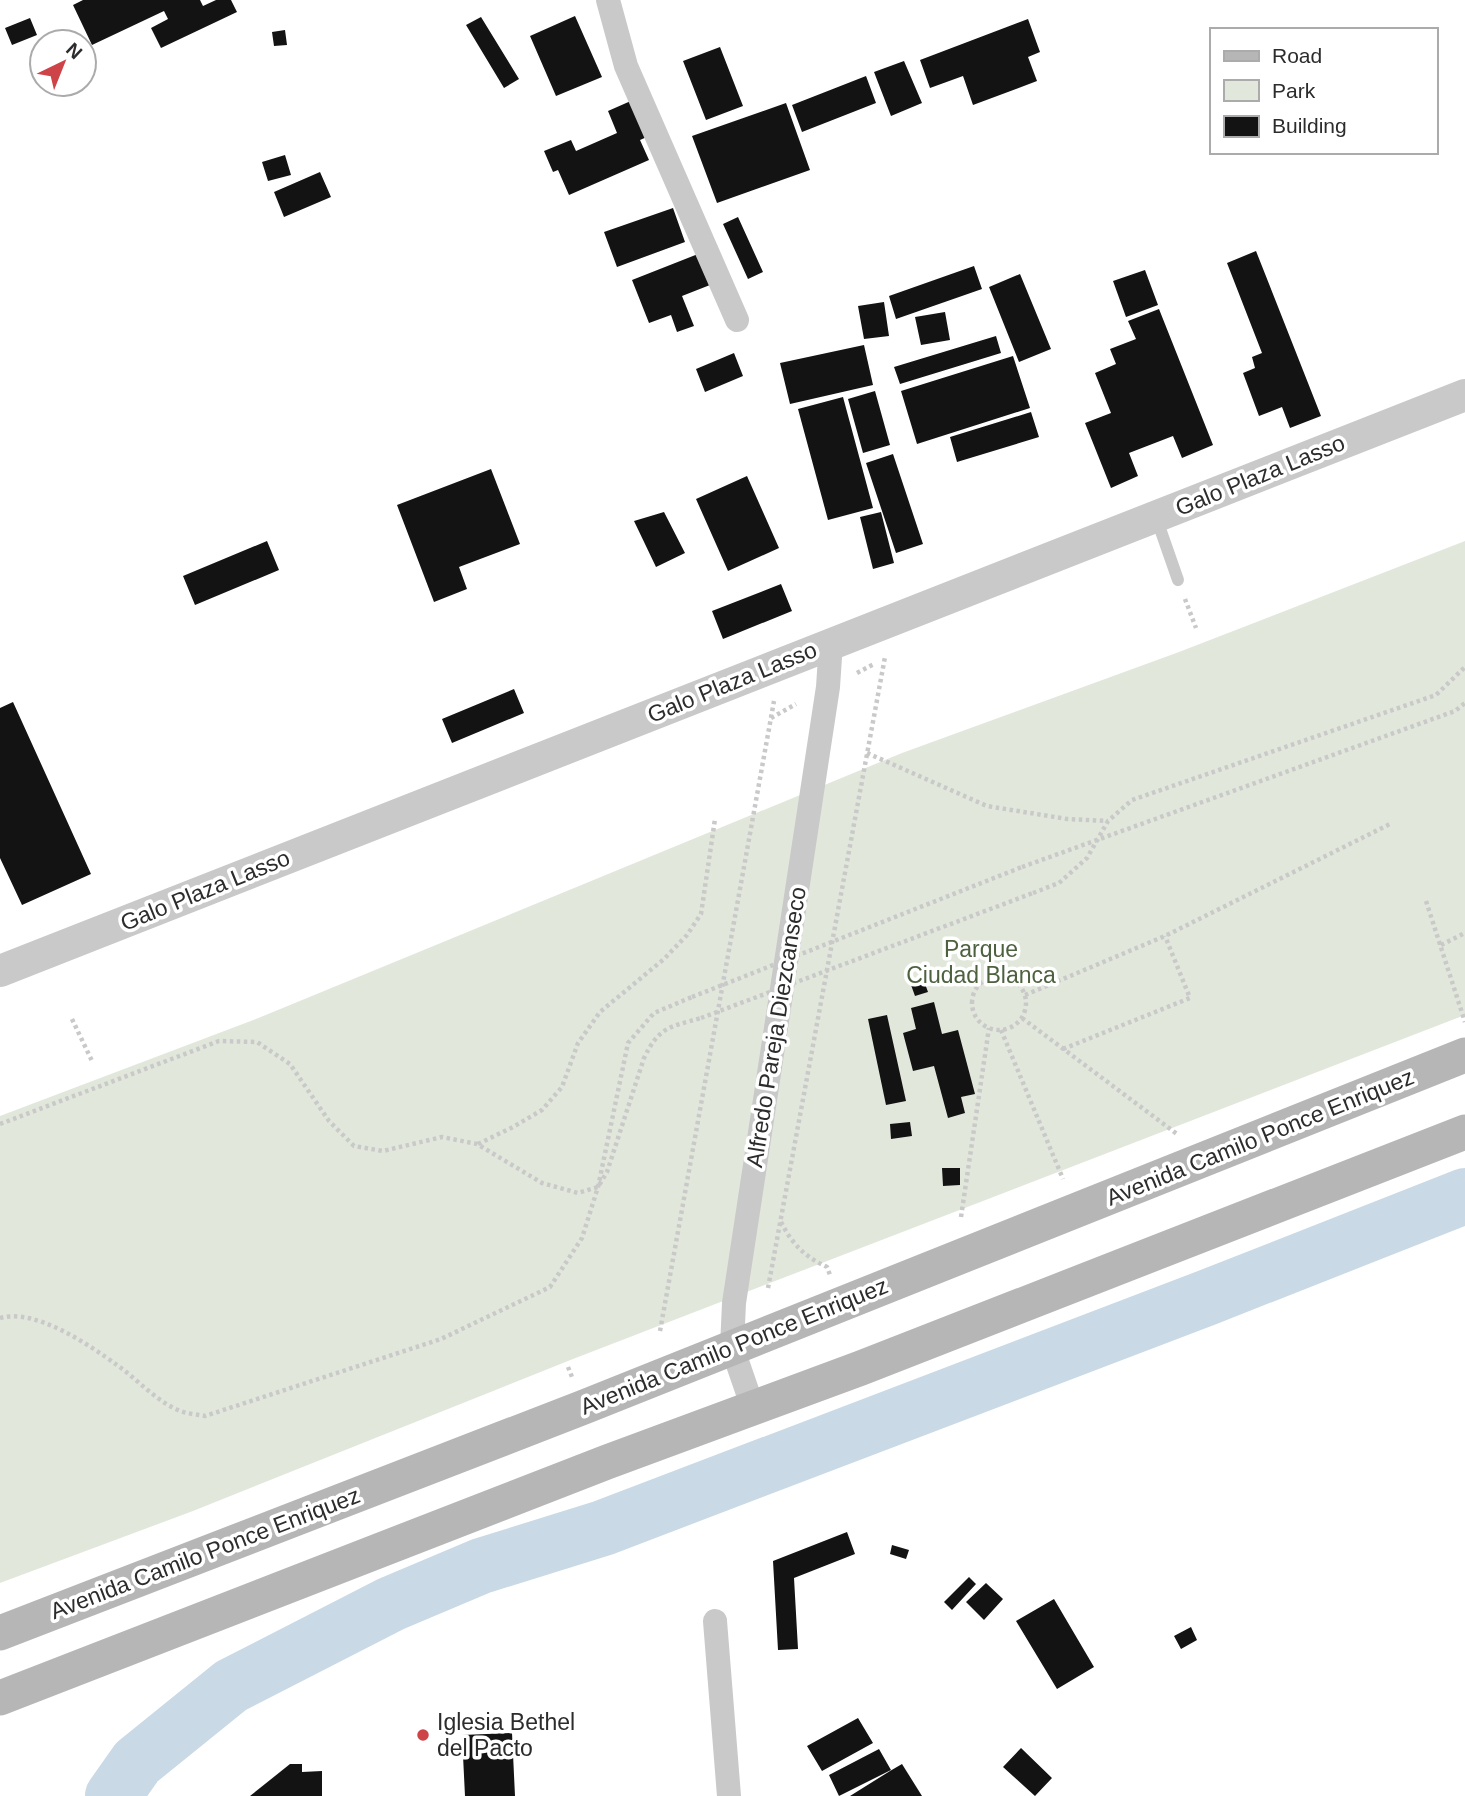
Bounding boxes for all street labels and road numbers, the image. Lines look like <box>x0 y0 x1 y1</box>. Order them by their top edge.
street label: Galo Plaza Lasso <box>1172 429 1348 521</box>
street label: Galo Plaza Lasso <box>644 636 820 728</box>
street label: Galo Plaza Lasso <box>117 844 293 936</box>
street label: Alfredo Pareja Diezcanseco <box>741 885 811 1169</box>
street label: Avenida Camilo Ponce Enriquez <box>1102 1063 1418 1211</box>
street label: Avenida Camilo Ponce Enriquez <box>576 1272 892 1420</box>
street label: Avenida Camilo Ponce Enriquez <box>47 1482 363 1624</box>

